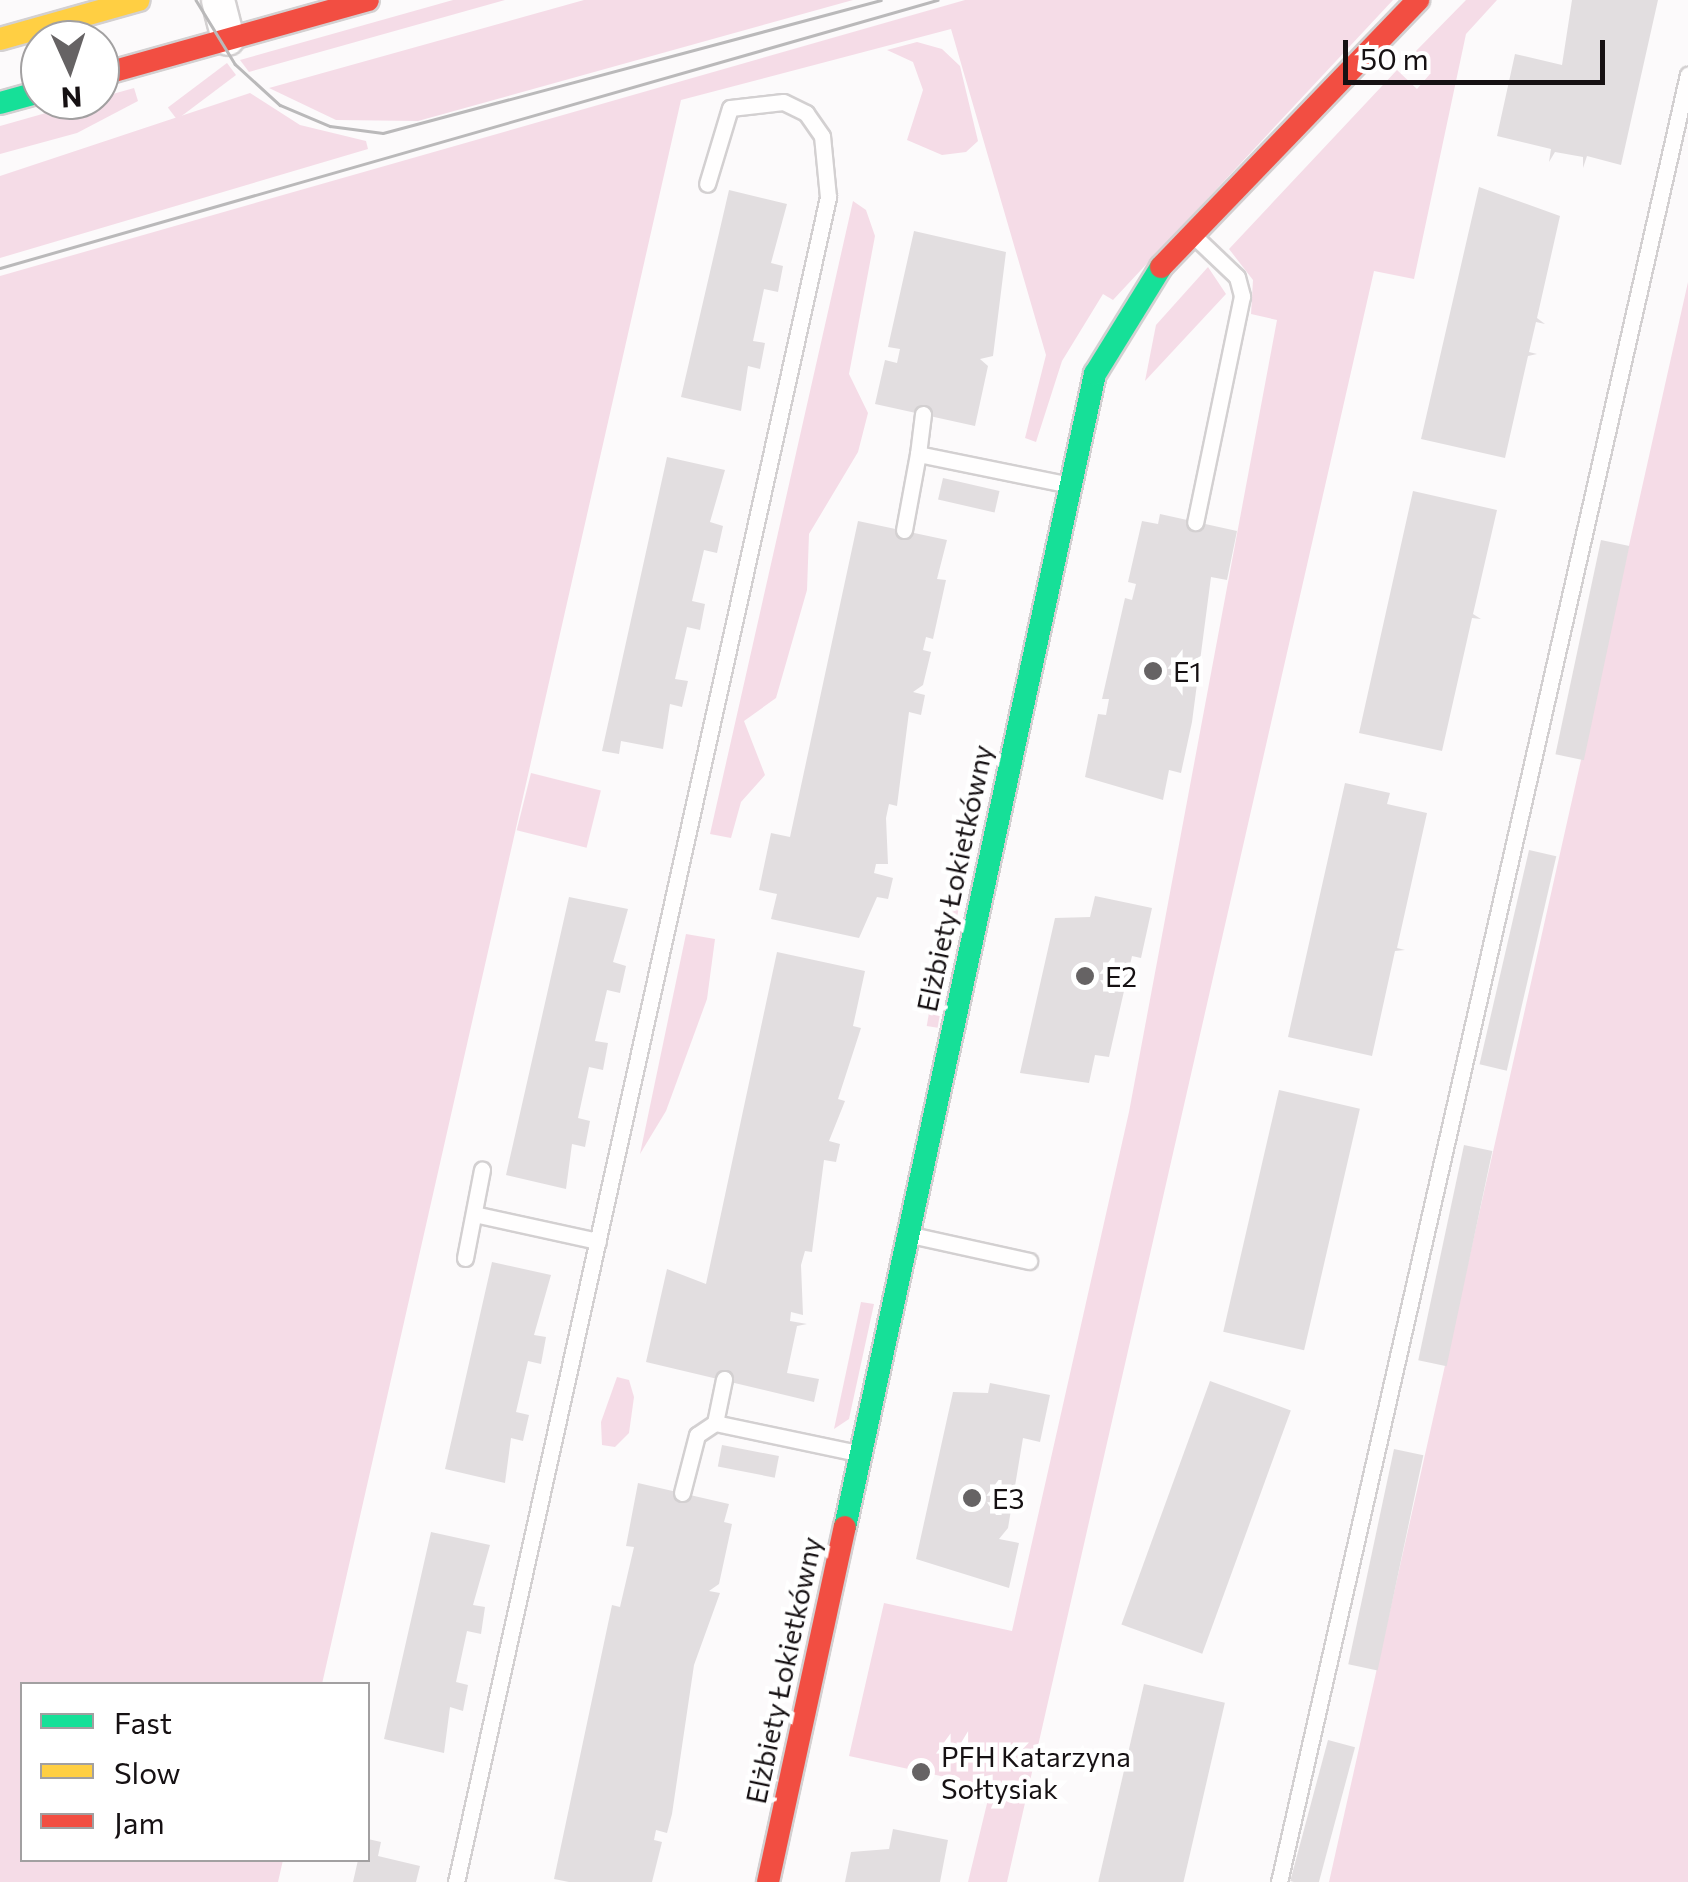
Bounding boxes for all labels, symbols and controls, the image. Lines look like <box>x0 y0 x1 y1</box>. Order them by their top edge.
north arrow <box>20 20 120 120</box>
scale bar <box>1348 20 1610 82</box>
text: 50 m <box>1360 39 1429 76</box>
text: N <box>60 80 83 115</box>
place label: E1 <box>1173 654 1202 688</box>
marker: E1 <box>1142 660 1164 682</box>
street label: Elżbiety Łokietkówny <box>909 741 999 1015</box>
place label: E2 <box>1105 959 1137 993</box>
marker: E2 <box>1074 965 1096 987</box>
place label: E3 <box>992 1481 1025 1515</box>
marker: E3 <box>961 1487 983 1509</box>
street label: Elżbiety Łokietkówny <box>738 1533 828 1807</box>
legend <box>20 1682 370 1862</box>
text: Fast <box>114 1703 172 1740</box>
place label: PFH Katarzyna Sołtysiak <box>941 1739 1131 1805</box>
text: Slow <box>114 1753 181 1790</box>
marker: PFH Katarzyna Sołtysiak <box>910 1761 932 1783</box>
text: Jam <box>114 1803 165 1840</box>

